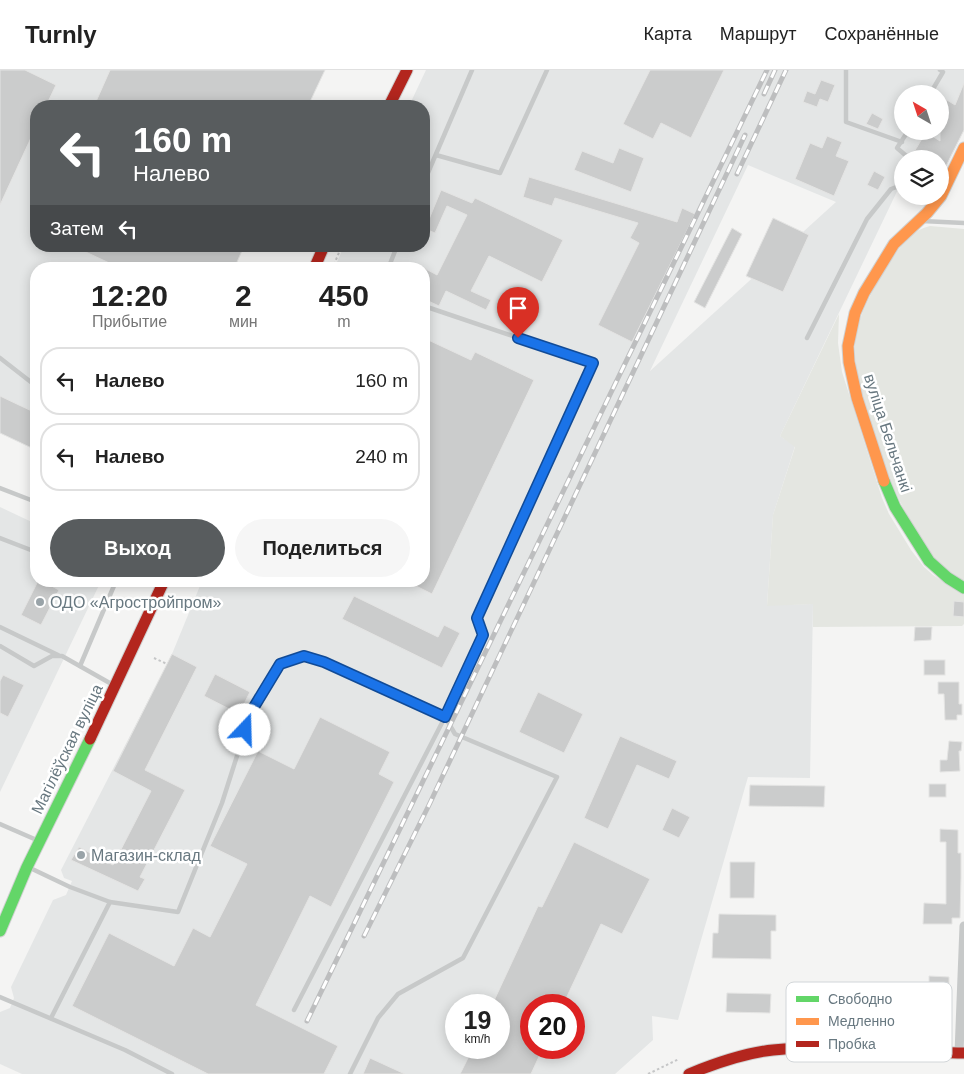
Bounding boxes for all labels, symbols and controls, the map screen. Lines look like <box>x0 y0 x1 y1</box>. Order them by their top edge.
text: Turnly <box>25 21 97 48</box>
text: Карта <box>644 24 692 44</box>
text: Маршрут <box>720 24 796 44</box>
text: Сохранённые <box>824 24 939 44</box>
north arrow <box>894 85 949 140</box>
map controls <box>894 85 949 205</box>
icon: left <box>50 120 115 185</box>
text: 160 m <box>133 120 232 159</box>
button: layers <box>894 150 949 205</box>
text: Налево <box>133 161 210 186</box>
icon: left <box>114 215 142 243</box>
text: Затем <box>50 218 104 239</box>
text: 12:20 <box>91 279 168 312</box>
text: 2 <box>235 279 252 312</box>
text: 450 <box>319 279 369 312</box>
pin <box>497 287 539 338</box>
icon: arrive <box>504 294 532 322</box>
text: Прибытие <box>92 313 167 330</box>
text: мин <box>229 313 258 330</box>
text: m <box>337 313 350 330</box>
icon: left <box>52 367 80 395</box>
text: Налево <box>95 370 165 391</box>
text: 160 m <box>355 370 408 391</box>
street label: вуліца Бельчанкі <box>861 372 915 494</box>
icon: left <box>52 443 80 471</box>
text: Налево <box>95 446 165 467</box>
text: 240 m <box>355 446 408 467</box>
button: Выход <box>50 519 225 577</box>
button: Поделиться <box>235 519 410 577</box>
place label: ОДО «Агростройпром» <box>50 594 222 611</box>
marker: ОДО «Агростройпром» <box>34 596 46 608</box>
street label: Магілёўская вуліца <box>28 681 106 817</box>
position arrow <box>218 703 270 755</box>
place label: Магазин-склад <box>91 847 201 864</box>
marker: Магазин-склад <box>75 849 87 861</box>
legend <box>786 982 952 1062</box>
text: Свободно <box>828 991 893 1007</box>
speed limit sign: 20 <box>520 994 585 1059</box>
text: 19 <box>464 1006 491 1034</box>
text: Медленно <box>828 1013 895 1029</box>
text: km/h <box>464 1032 491 1046</box>
text: Пробка <box>828 1036 876 1052</box>

